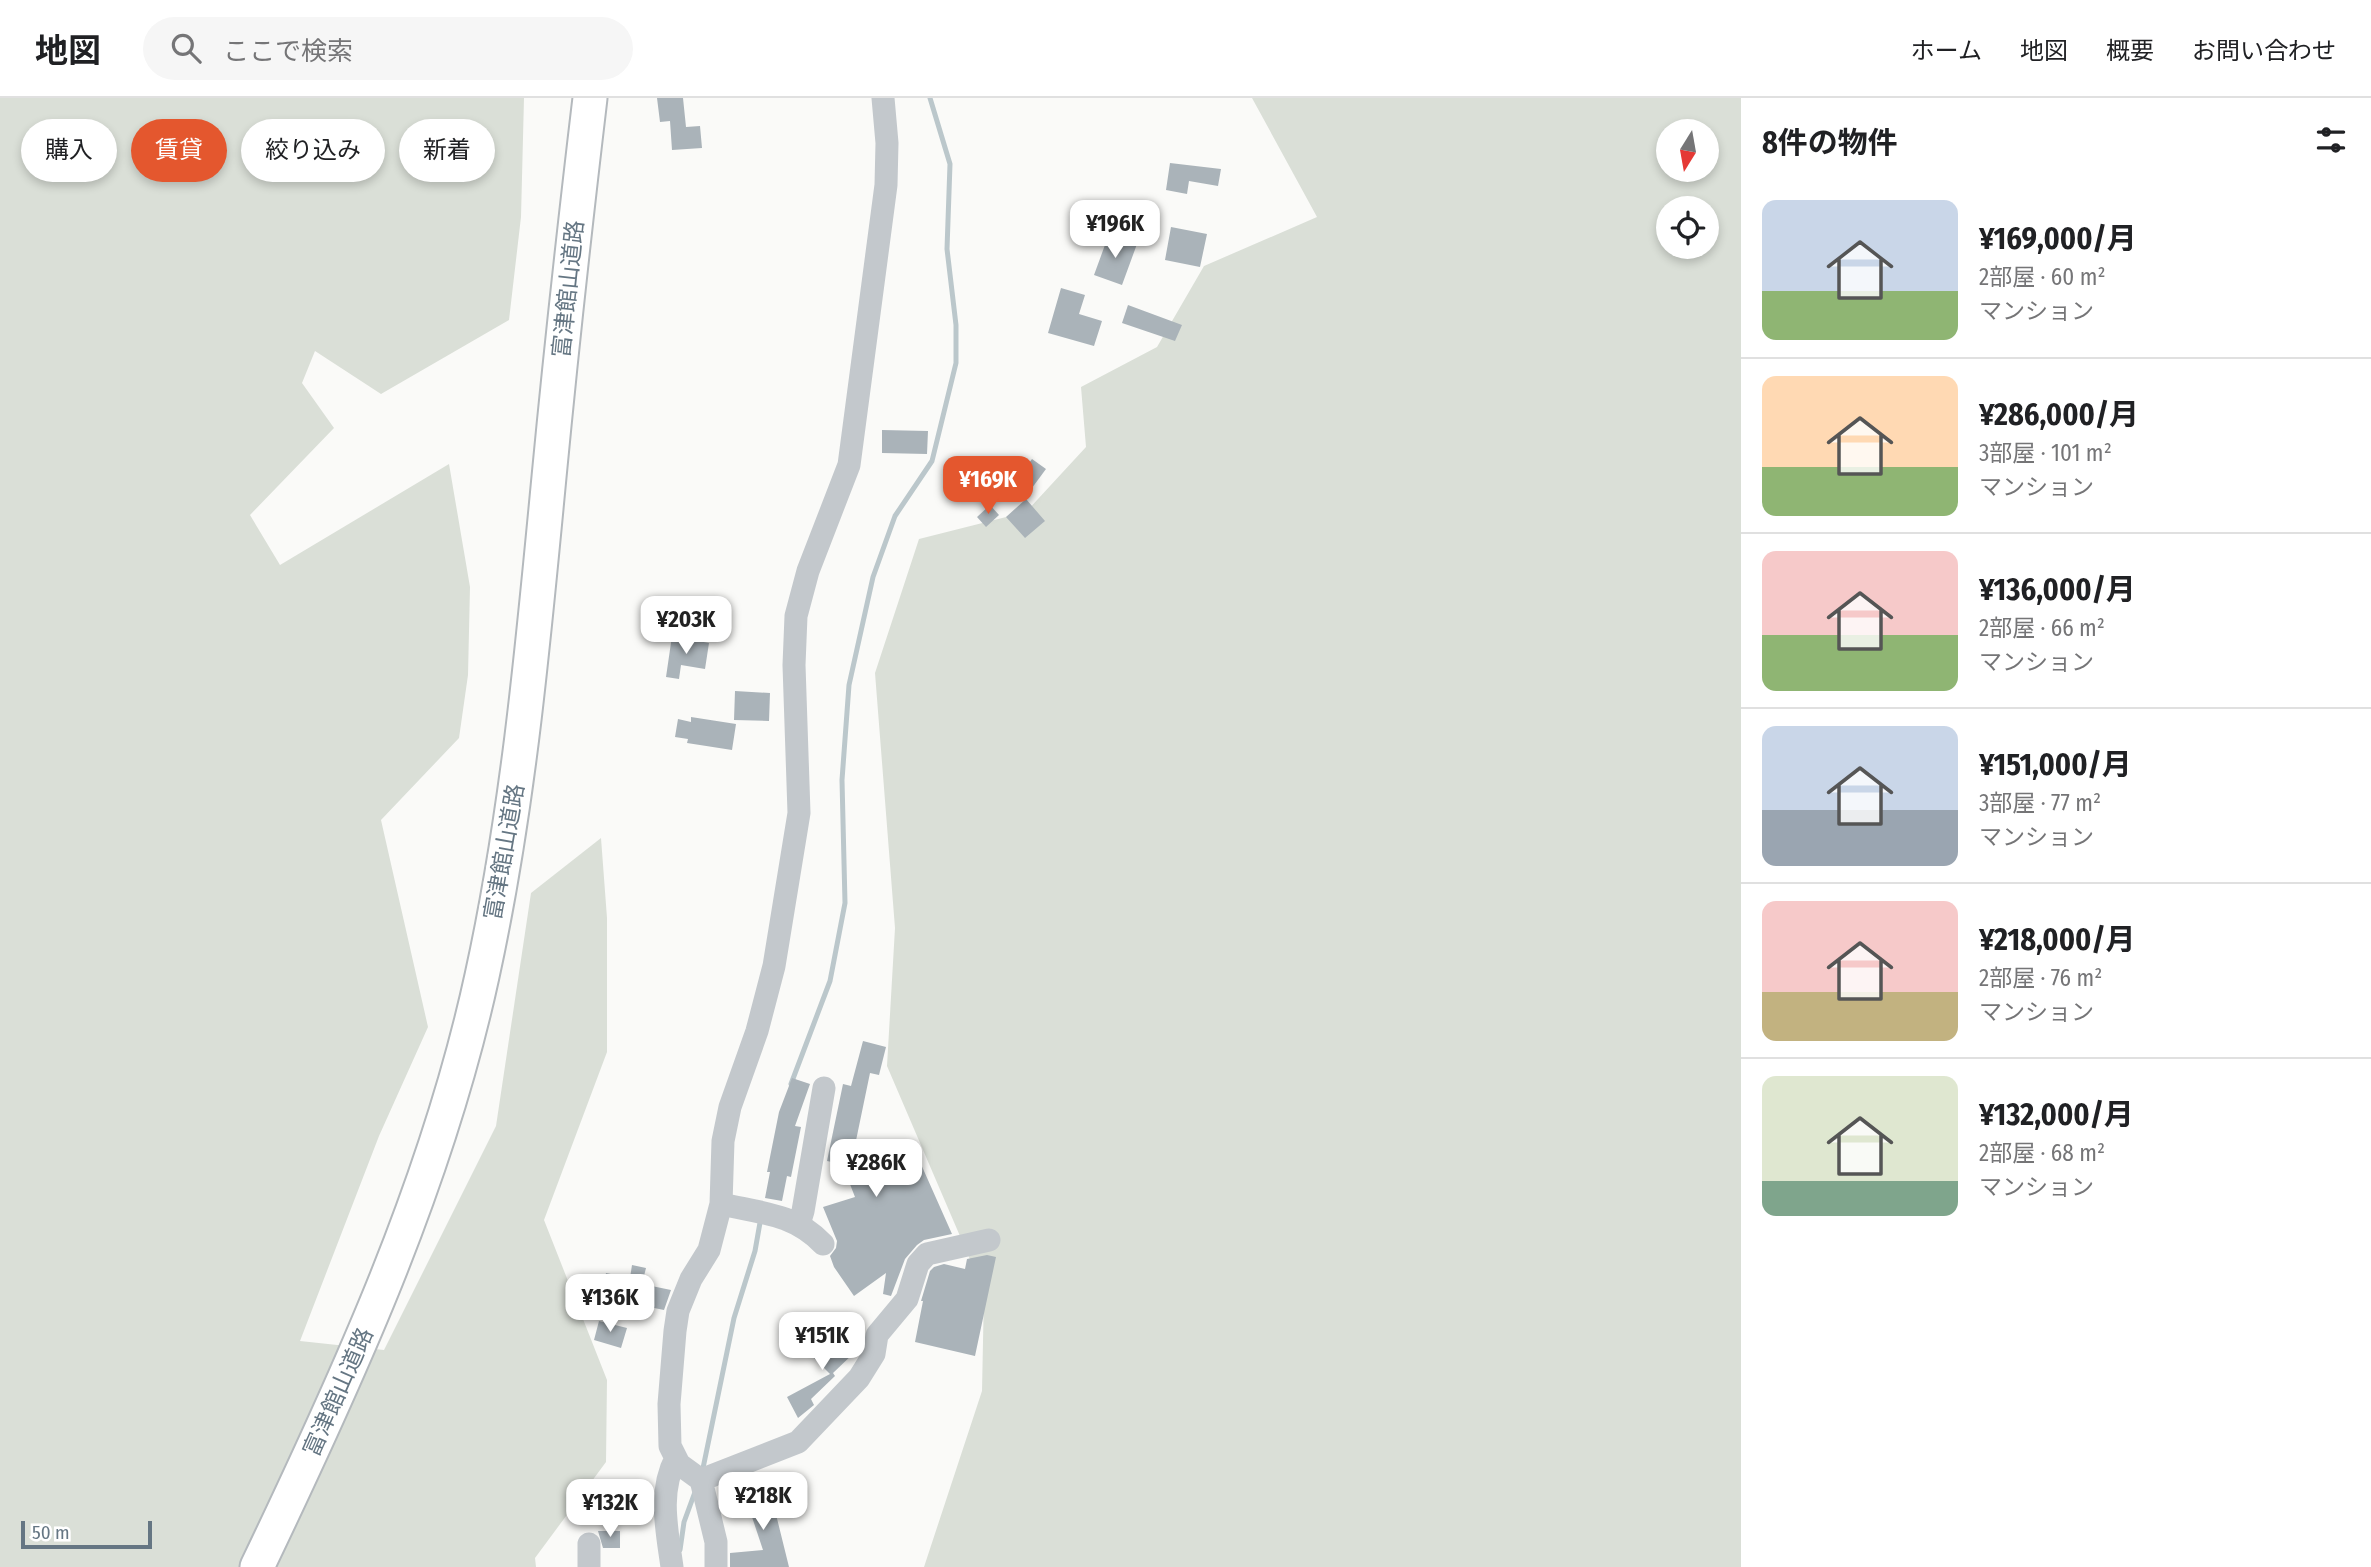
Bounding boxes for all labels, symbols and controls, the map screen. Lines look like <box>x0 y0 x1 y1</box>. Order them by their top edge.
search box <box>143 17 633 80</box>
icon: search <box>167 29 205 67</box>
text: 地図 <box>35 31 101 71</box>
text: ここで検索 <box>223 36 353 67</box>
text: ホーム <box>1911 37 1982 65</box>
text: 地図 <box>2020 37 2068 65</box>
text: 概要 <box>2106 37 2154 65</box>
text: お問い合わせ <box>2192 37 2336 65</box>
chip: 購入 <box>21 119 117 182</box>
chip: 賃貸 <box>131 119 227 182</box>
chip: 絞り込み <box>241 119 385 182</box>
chip: 新着 <box>399 119 495 182</box>
north arrow <box>1656 119 1718 182</box>
map controls <box>1656 119 1719 259</box>
icon: filters <box>2312 121 2350 159</box>
text: 8件の物件 <box>1762 125 1898 161</box>
button: locate <box>1656 196 1719 259</box>
pin: ¥196K <box>1066 200 1164 260</box>
text: ¥196K <box>1086 209 1144 237</box>
street label: 富津館山道路 <box>547 219 589 359</box>
text: ¥169,000/月 <box>1979 221 2137 257</box>
icon: home <box>1818 228 1902 312</box>
text: 2部屋 · 60 m² <box>1979 263 2106 291</box>
text: マンション <box>1979 297 2094 325</box>
text: ¥286,000/月 <box>1979 397 2139 433</box>
icon: home <box>1818 404 1902 488</box>
text: 3部屋 · 101 m² <box>1979 439 2112 467</box>
pin: ¥169K <box>939 456 1037 516</box>
text: ¥169K <box>959 465 1017 493</box>
text: マンション <box>1979 473 2094 501</box>
text: ¥136,000/月 <box>1979 572 2136 608</box>
icon: home <box>1818 579 1902 663</box>
pin: ¥203K <box>637 596 735 656</box>
text: ¥203K <box>657 605 715 633</box>
text: 2部屋 · 66 m² <box>1979 614 2105 642</box>
text: マンション <box>1979 648 2094 676</box>
text: ¥151,000/月 <box>1979 747 2132 783</box>
icon: home <box>1818 754 1902 838</box>
street label: 富津館山道路 <box>478 782 530 922</box>
text: 3部屋 · 77 m² <box>1979 789 2101 817</box>
text: マンション <box>1979 823 2094 851</box>
text: ¥218,000/月 <box>1979 922 2136 958</box>
icon: home <box>1818 929 1902 1013</box>
text: 2部屋 · 76 m² <box>1979 964 2102 992</box>
text: マンション <box>1979 998 2094 1026</box>
text: ¥132,000/月 <box>1979 1097 2134 1133</box>
icon: home <box>1818 1104 1902 1188</box>
text: 2部屋 · 68 m² <box>1979 1139 2105 1167</box>
pin: ¥286K <box>827 1140 925 1199</box>
text: ¥286K <box>846 1148 906 1176</box>
text: マンション <box>1979 1173 2094 1201</box>
pin: ¥136K <box>561 1274 659 1334</box>
text: ¥136K <box>581 1283 639 1311</box>
pin: ¥151K <box>773 1312 871 1372</box>
text: ¥151K <box>795 1321 849 1349</box>
street label: 富津館山道路 <box>297 1323 379 1461</box>
pin: ¥218K <box>714 1472 812 1532</box>
pin: ¥132K <box>561 1480 659 1539</box>
text: ¥218K <box>734 1481 792 1509</box>
text: ¥132K <box>582 1488 638 1516</box>
scale bar <box>21 1518 152 1550</box>
text: 50 m <box>32 1521 70 1544</box>

